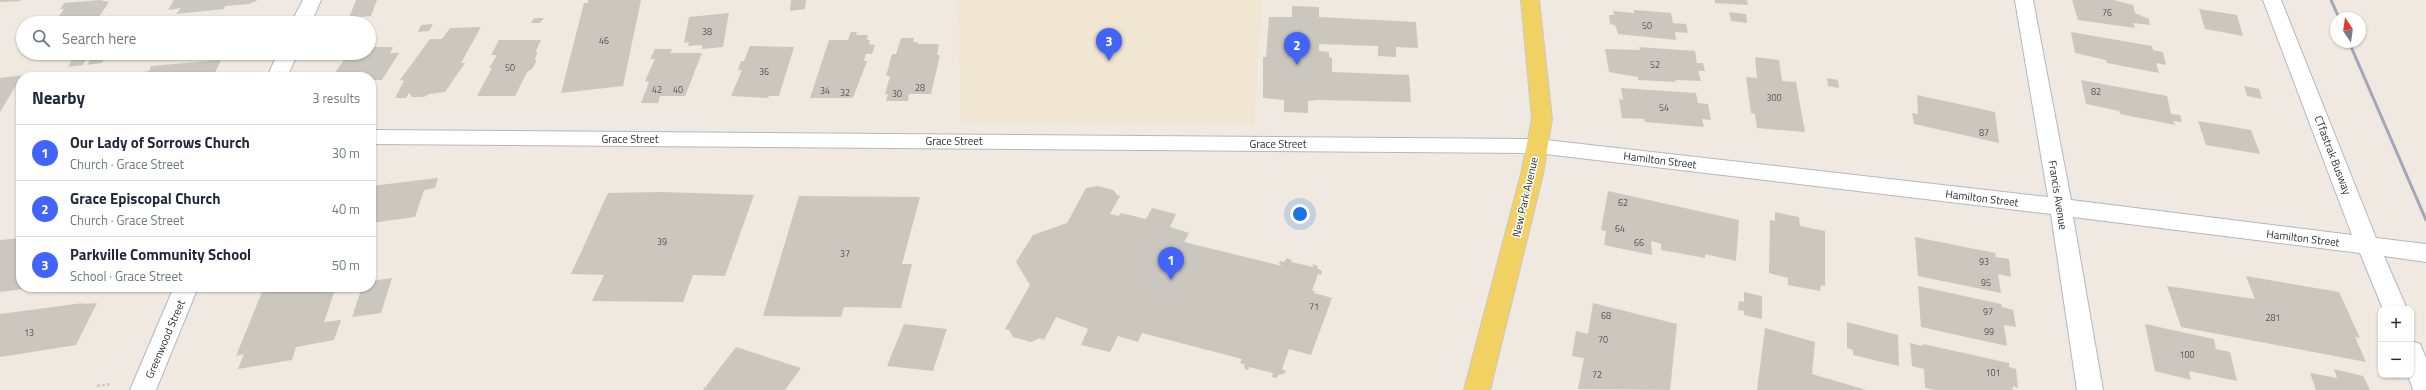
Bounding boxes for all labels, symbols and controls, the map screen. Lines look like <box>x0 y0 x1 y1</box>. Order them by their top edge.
house number: 76 <box>2102 6 2112 19</box>
north arrow <box>2330 12 2366 48</box>
search box <box>16 16 376 60</box>
house number: 50 <box>1642 19 1652 32</box>
house number: 38 <box>702 25 712 38</box>
icon: search <box>30 27 52 49</box>
text: Search here <box>62 27 136 50</box>
pin: 3 <box>1096 28 1122 61</box>
pin: 2 <box>1284 32 1310 65</box>
house number: 46 <box>599 34 609 47</box>
house number: 52 <box>1650 58 1660 71</box>
house number: 50 <box>505 61 515 74</box>
house number: 36 <box>759 65 769 78</box>
house number: 28 <box>915 81 925 94</box>
house number: 42 <box>652 83 662 96</box>
house number: 40 <box>673 83 683 96</box>
house number: 34 <box>820 84 830 97</box>
text: Nearby <box>32 85 85 111</box>
house number: 82 <box>2091 85 2101 98</box>
house number: 32 <box>840 86 850 99</box>
house number: 30 <box>892 87 902 100</box>
text: 3 results <box>312 88 360 108</box>
house number: 300 <box>1766 91 1782 104</box>
house number: 54 <box>1659 101 1669 114</box>
street label: CTfastrak Busway <box>2311 113 2356 197</box>
house number: 87 <box>1979 126 1989 139</box>
text: Our Lady of Sorrows Church <box>70 131 250 154</box>
street label: Grace Street <box>601 131 659 147</box>
street label: Grace Street <box>925 133 983 149</box>
street label: Grace Street <box>1249 136 1307 152</box>
text: 1 <box>41 143 49 163</box>
text: 30 m <box>332 143 360 163</box>
street label: Hamilton Street <box>1623 148 1698 172</box>
text: Church · Grace Street <box>70 154 184 174</box>
street label: New Park Avenue <box>1508 155 1542 239</box>
street label: Francis Avenue <box>2045 159 2071 231</box>
street label: Hamilton Street <box>1945 186 2020 210</box>
text: Grace Episcopal Church <box>70 187 221 210</box>
house number: 62 <box>1618 196 1628 209</box>
text: 2 <box>41 199 49 219</box>
text: 40 m <box>332 199 360 219</box>
your location <box>1290 204 1310 224</box>
text: Church · Grace Street <box>70 210 184 230</box>
house number: 64 <box>1615 222 1625 235</box>
street label: Hamilton Street <box>2266 226 2341 250</box>
house number: 39 <box>657 235 667 248</box>
house number: 66 <box>1634 236 1644 249</box>
text: Parkville Community School <box>70 243 251 266</box>
house number: 37 <box>840 247 850 260</box>
pin: 1 <box>1158 247 1184 280</box>
text: 3 <box>41 255 49 275</box>
text: 50 m <box>332 255 360 275</box>
house number: 93 <box>1979 255 1989 268</box>
text: School · Grace Street <box>70 266 183 286</box>
house number: 95 <box>1981 276 1991 289</box>
street label: Greenwood Street <box>141 297 189 381</box>
house number: 71 <box>1309 300 1319 313</box>
house number: 97 <box>1983 305 1993 318</box>
map controls <box>2378 306 2414 378</box>
button: + <box>2378 306 2414 342</box>
house number: 68 <box>1601 309 1611 322</box>
house number: 281 <box>2265 311 2281 324</box>
house number: 99 <box>1984 325 1994 338</box>
house number: 13 <box>24 326 34 339</box>
house number: 70 <box>1598 333 1608 346</box>
button: − <box>2378 342 2414 378</box>
house number: 100 <box>2179 348 2195 361</box>
house number: 101 <box>1985 366 2001 379</box>
house number: 72 <box>1592 368 1602 381</box>

